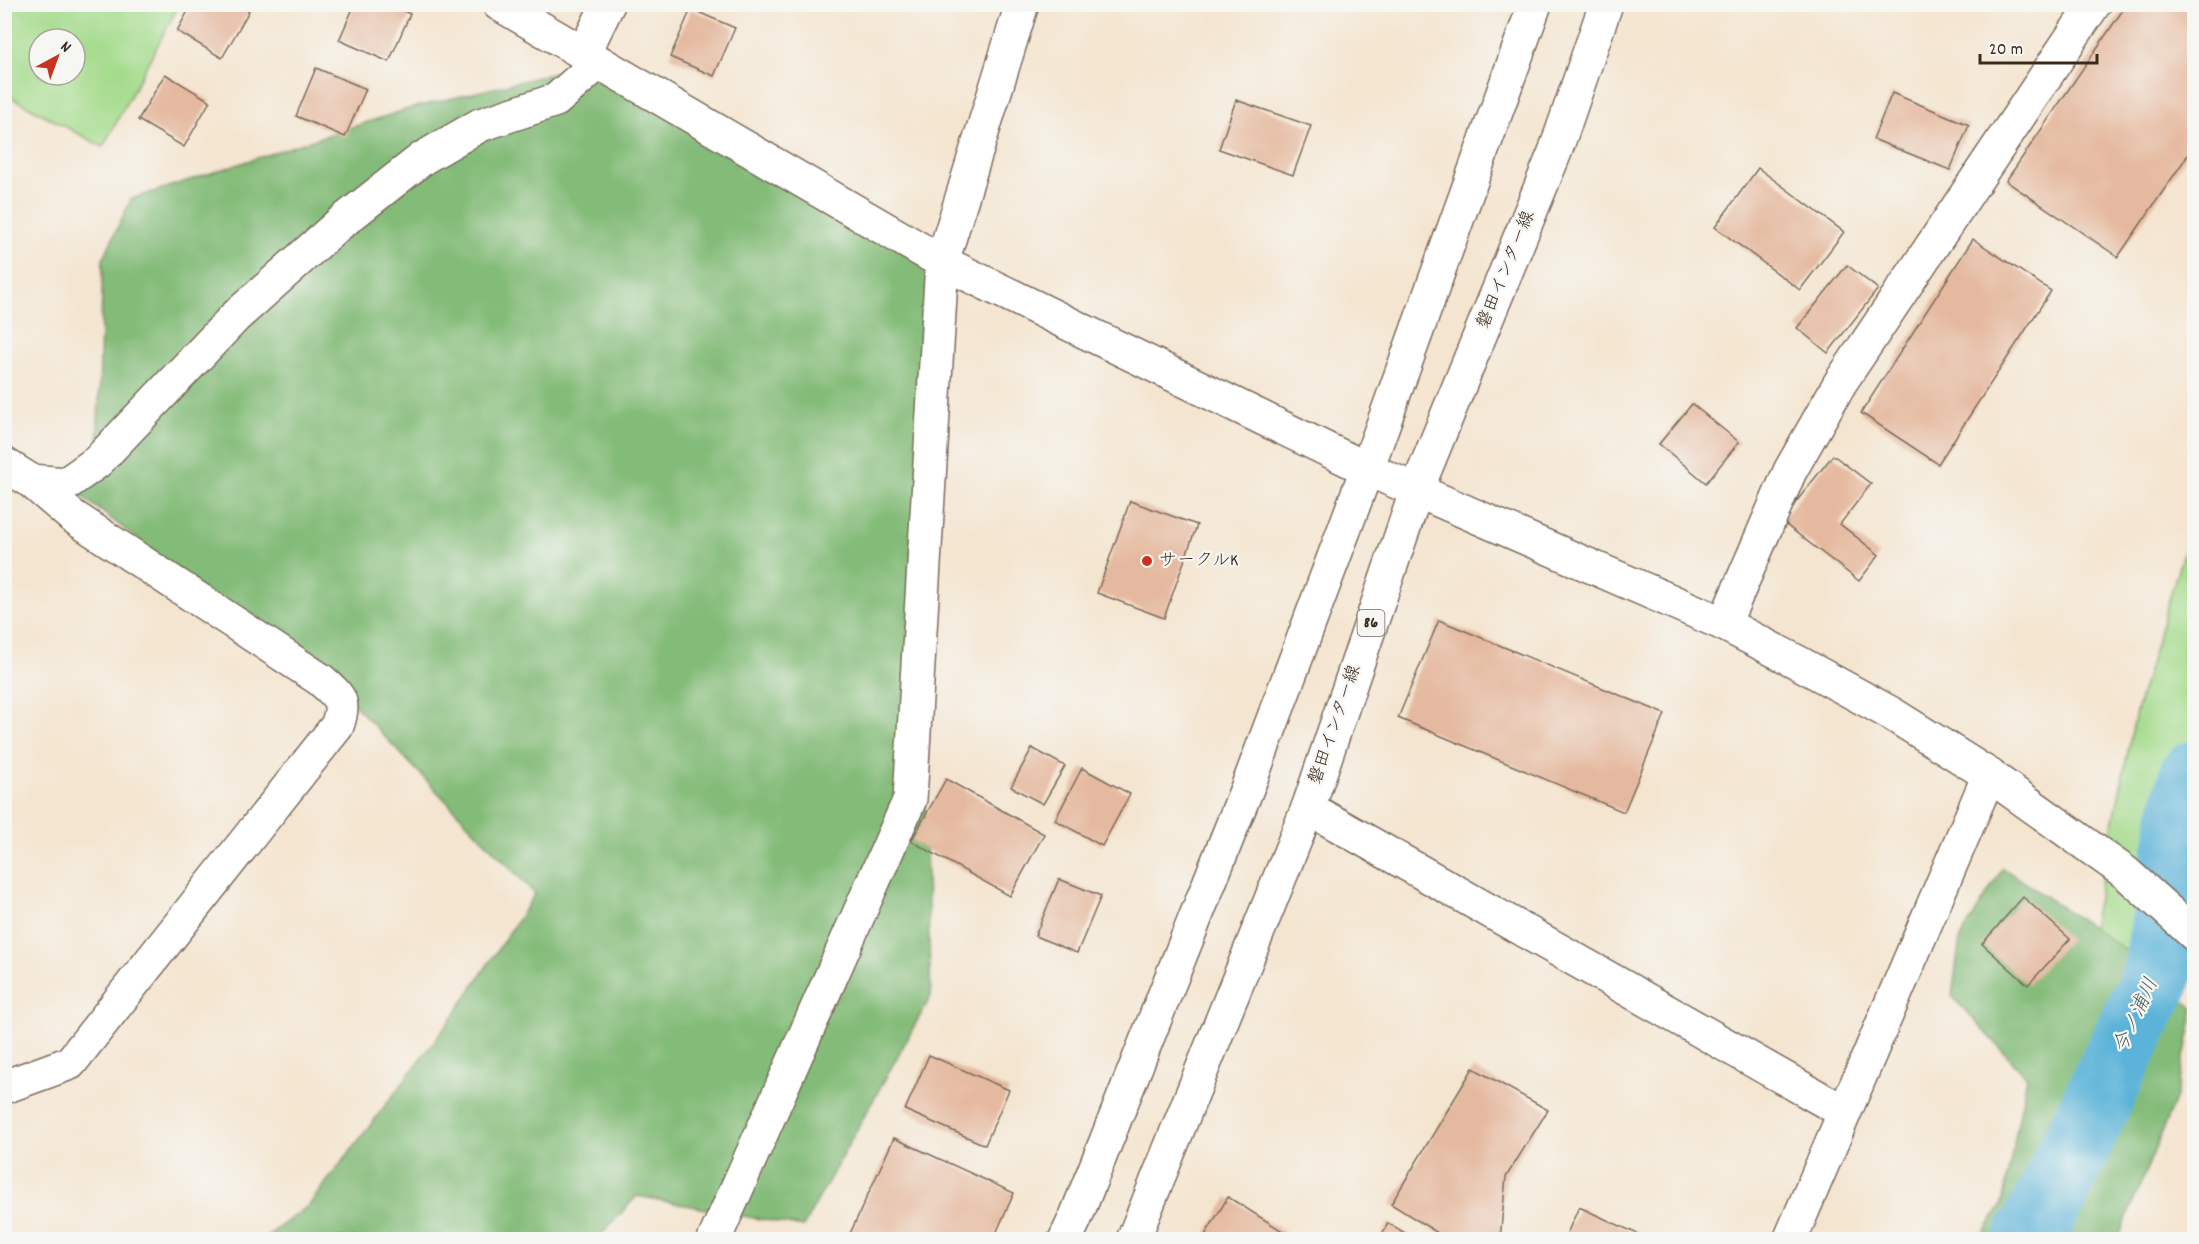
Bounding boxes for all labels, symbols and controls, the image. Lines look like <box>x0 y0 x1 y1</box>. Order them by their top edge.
north arrow <box>27 27 87 87</box>
scale bar <box>1980 27 2097 65</box>
text: N <box>55 36 76 59</box>
text: 20 m <box>1989 38 2023 63</box>
street label: 磐田インター線 <box>1472 207 1542 333</box>
place label: サークルK <box>1159 549 1238 574</box>
marker: サークルK <box>1140 554 1154 568</box>
road number: 86 <box>1358 610 1384 636</box>
street label: 磐田インター線 <box>1304 662 1368 788</box>
water label: 今ノ浦川 <box>2107 974 2167 1058</box>

